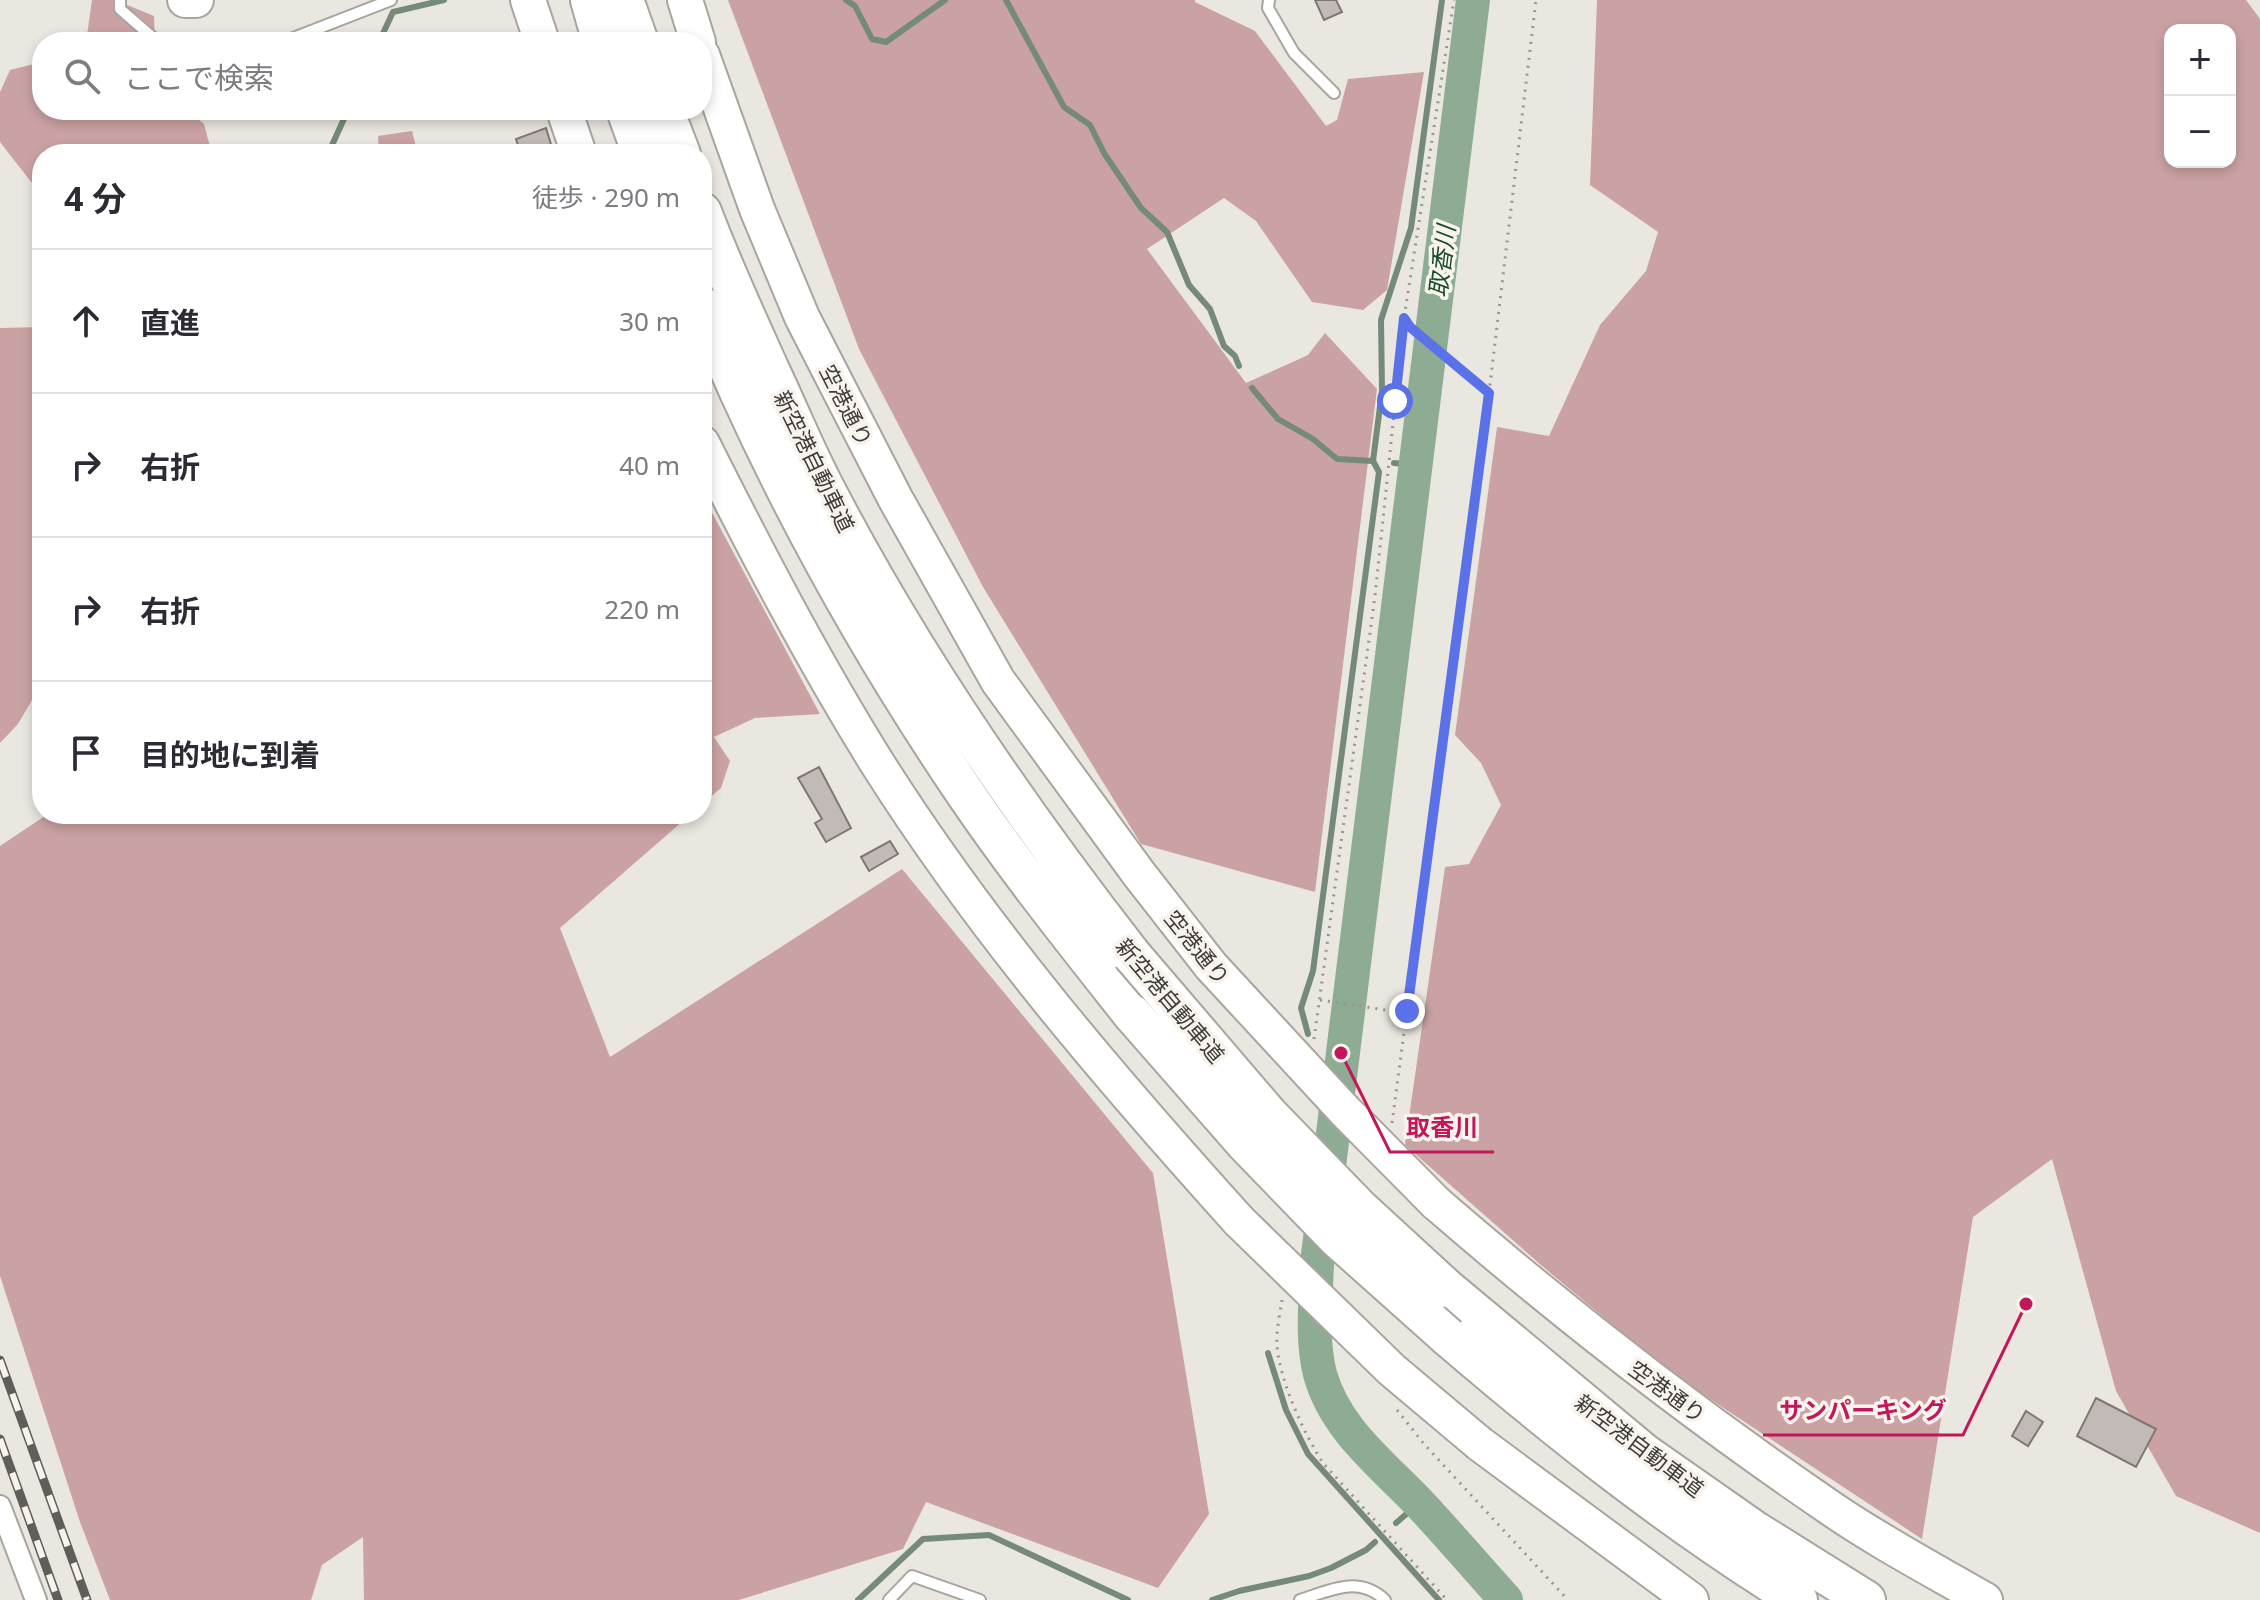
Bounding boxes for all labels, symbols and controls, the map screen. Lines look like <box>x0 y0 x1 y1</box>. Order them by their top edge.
map controls <box>2164 24 2236 168</box>
button: + <box>2164 24 2236 96</box>
search box <box>32 32 712 120</box>
icon: search <box>60 54 104 98</box>
text: ここで検索 <box>124 57 274 98</box>
button: − <box>2164 96 2236 168</box>
text: 4 分 <box>64 175 126 221</box>
text: 徒歩 · 290 m <box>532 179 680 215</box>
water label: 取香川 <box>1420 220 1462 299</box>
icon: ahead <box>64 299 108 343</box>
text: 直進 <box>140 302 200 343</box>
text: 30 m <box>619 303 680 339</box>
street label: 空港通り <box>814 359 880 451</box>
route start <box>1377 383 1413 419</box>
street label: 新空港自動車道 <box>768 385 862 537</box>
icon: right <box>64 443 108 487</box>
text: 右折 <box>140 446 200 487</box>
text: 40 m <box>619 447 680 483</box>
icon: right <box>64 587 108 631</box>
text: 右折 <box>140 590 200 631</box>
text: 220 m <box>604 591 680 627</box>
icon: arrive <box>64 731 108 775</box>
text: 目的地に到着 <box>140 734 320 775</box>
street label: 空港通り <box>1159 903 1237 991</box>
street label: 新空港自動車道 <box>1110 931 1232 1069</box>
route end <box>1389 993 1425 1029</box>
callout: 取香川 <box>1390 1104 1494 1152</box>
text: 取香川 <box>1406 1110 1478 1143</box>
street label: 空港通り <box>1624 1353 1712 1429</box>
street label: 新空港自動車道 <box>1569 1387 1711 1503</box>
callout: サンパーキング <box>1763 1387 1963 1435</box>
text: サンパーキング <box>1779 1393 1947 1426</box>

